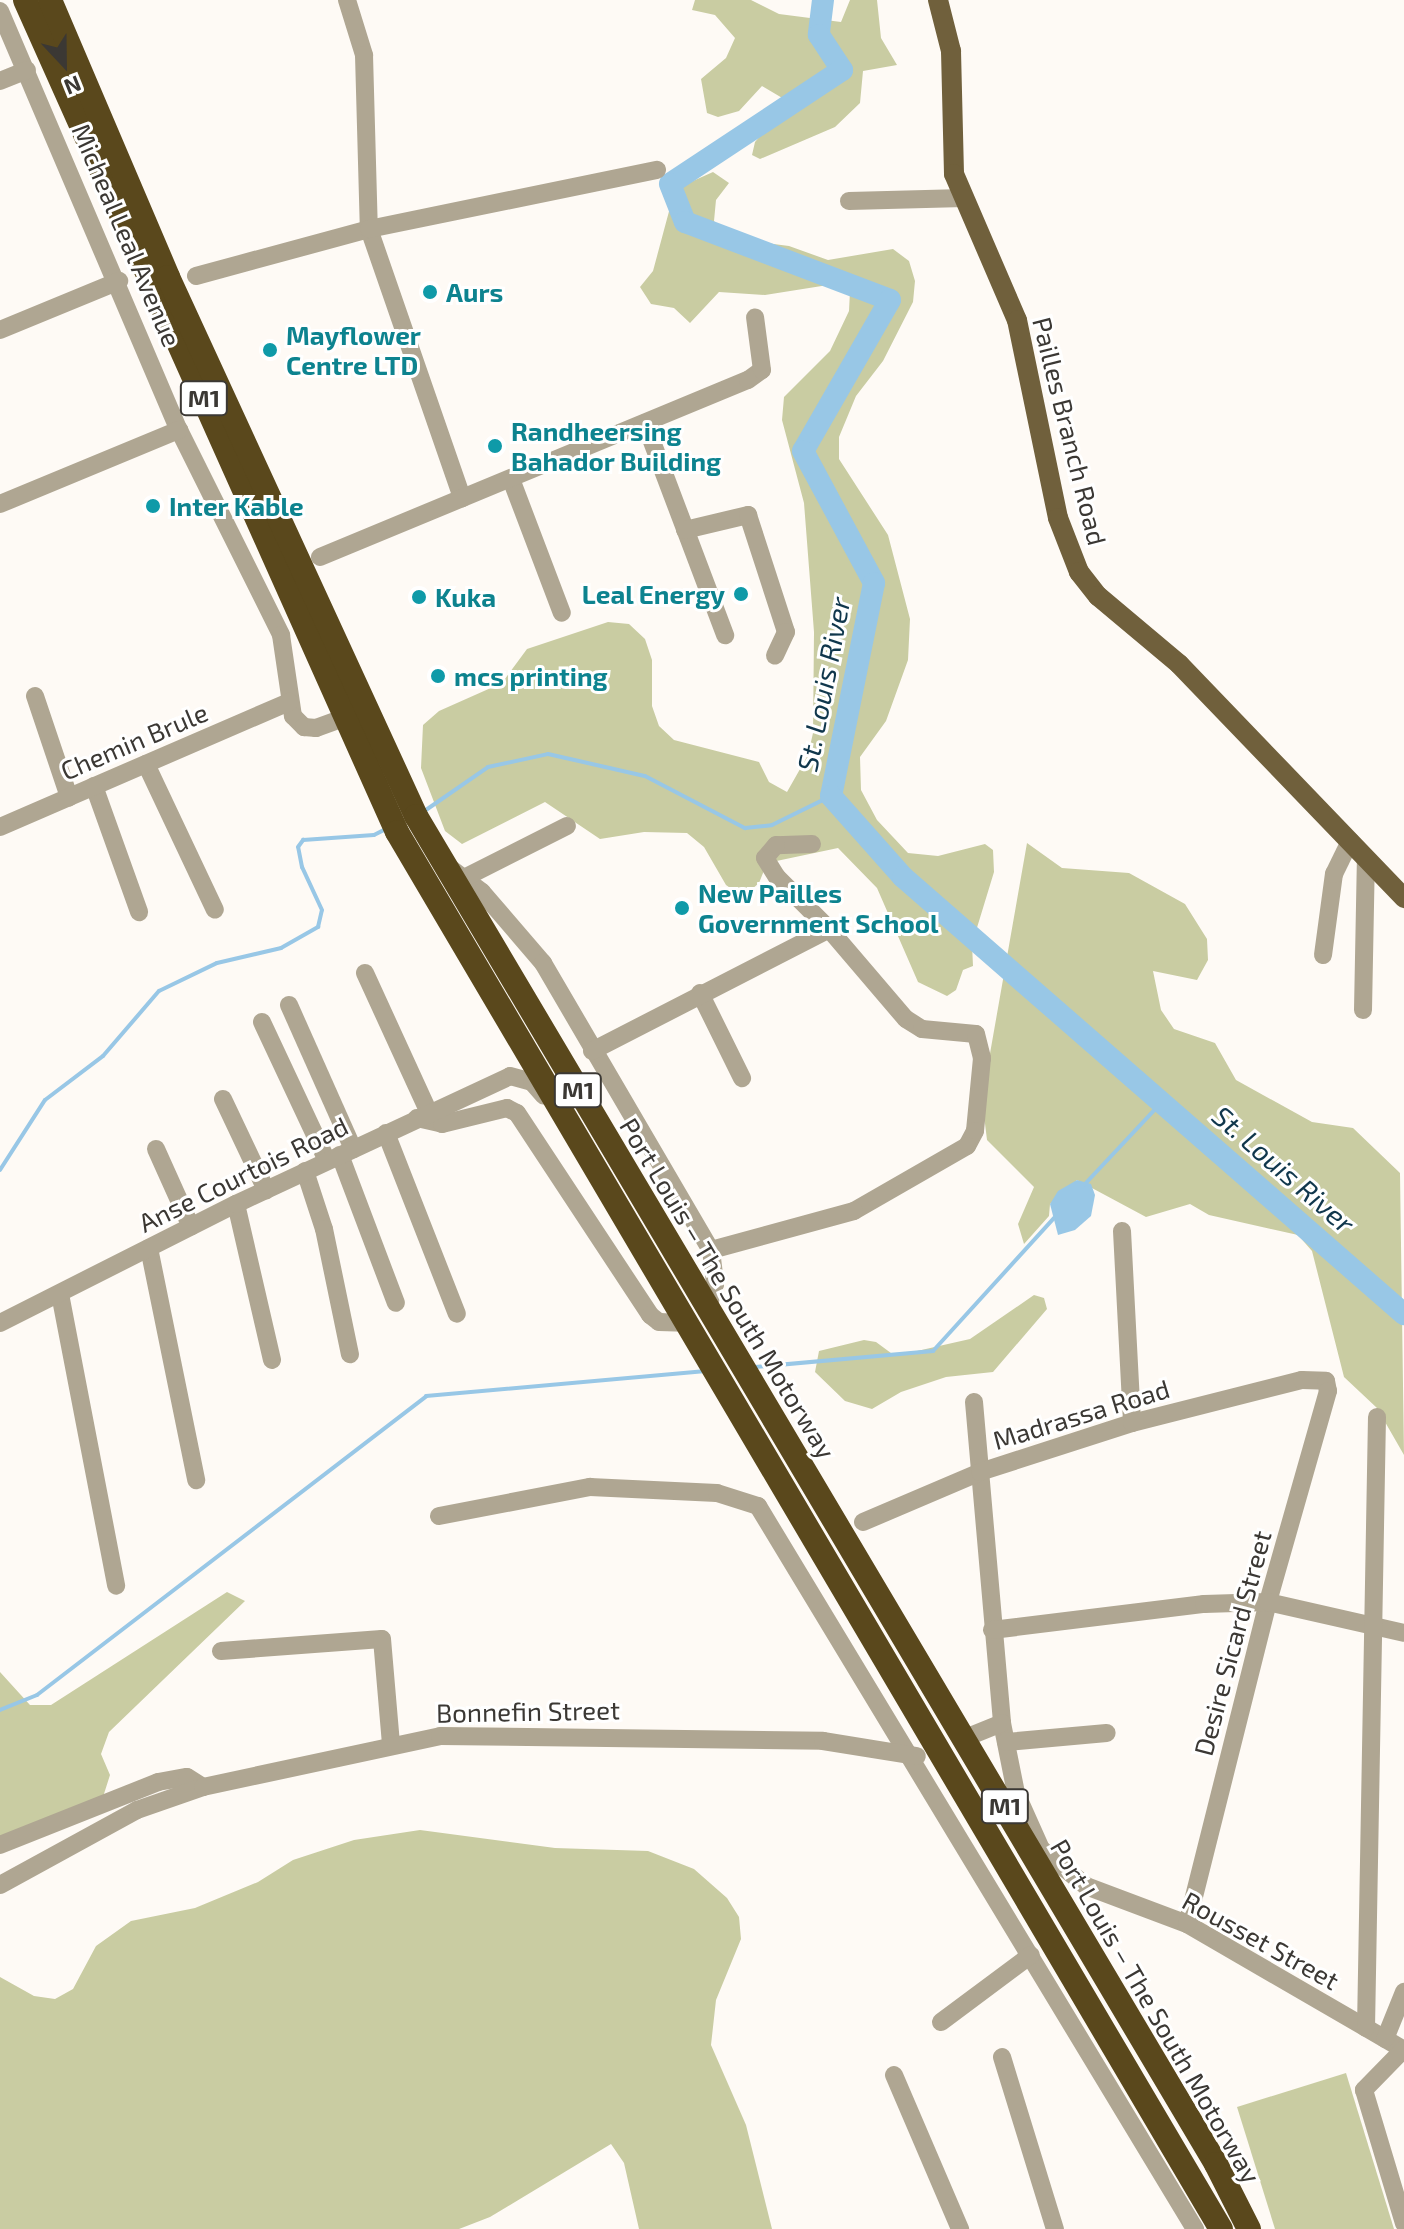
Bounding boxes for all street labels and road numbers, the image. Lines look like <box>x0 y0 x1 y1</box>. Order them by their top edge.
street label: Micheal Leal Avenue <box>66 118 188 352</box>
street label: Pailles Branch Road <box>1027 314 1113 548</box>
road number: M1 <box>178 378 230 418</box>
street label: Chemin Brule <box>56 696 212 786</box>
road number: M1 <box>552 1070 604 1110</box>
street label: Anse Courtois Road <box>133 1110 353 1238</box>
street label: Port Louis – The South Motorway <box>614 1112 842 1464</box>
street label: Madrassa Road <box>989 1372 1173 1456</box>
street label: Desire Sicard Street <box>1187 1527 1277 1759</box>
street label: Bonnefin Street <box>436 1694 620 1728</box>
road number: M1 <box>979 1786 1031 1826</box>
street label: Port Louis – The South Motorway <box>1044 1833 1268 2189</box>
street label: Rousset Street <box>1177 1884 1345 1996</box>

